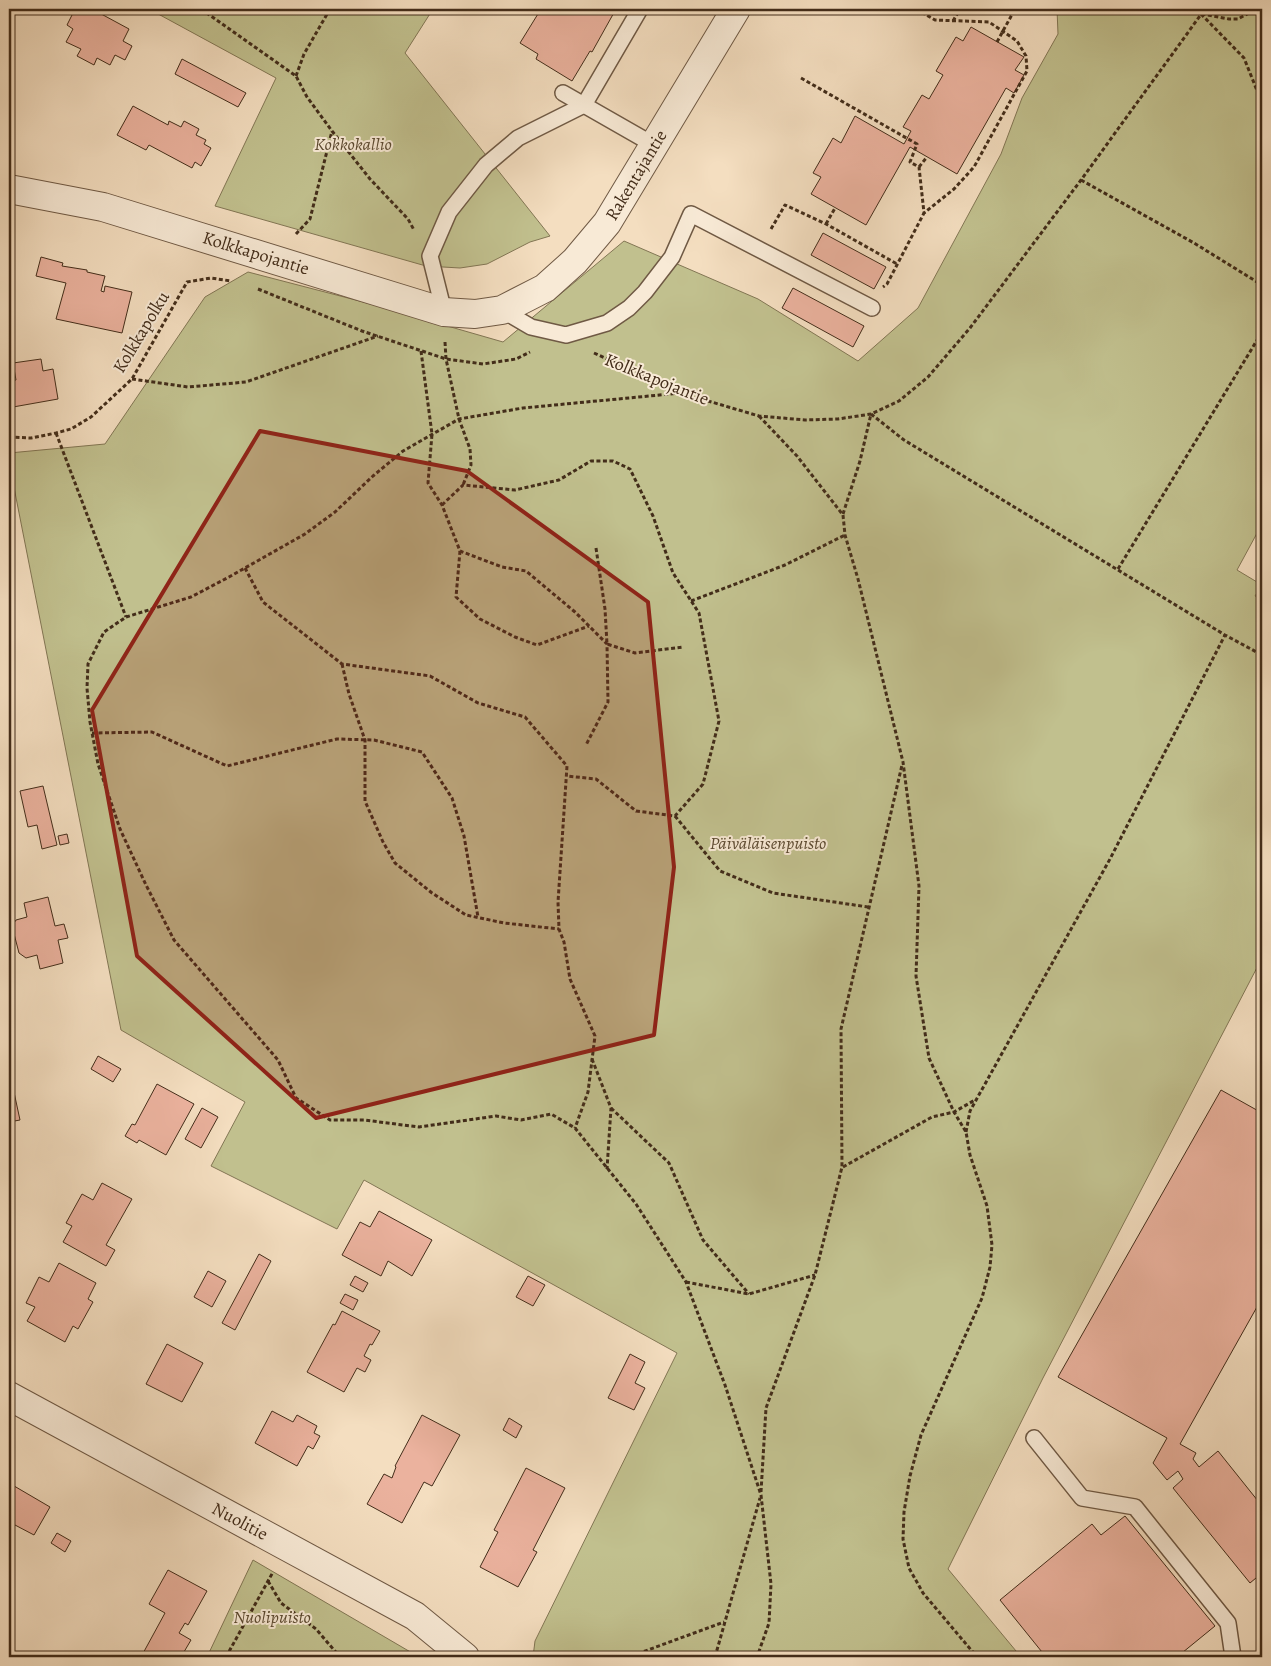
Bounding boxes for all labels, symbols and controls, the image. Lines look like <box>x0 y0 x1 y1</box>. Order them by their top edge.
street label: Rakentajantie <box>600 125 672 225</box>
park label: Kokkokallio <box>314 132 392 156</box>
street label: Kolkkapojantie <box>200 225 312 281</box>
street label: Kolkkapolku <box>107 286 175 377</box>
street label: Kolkkapojantie <box>601 347 713 411</box>
park label: Päiväläisenpuisto <box>710 831 826 855</box>
street label: Nuolitie <box>208 1496 272 1546</box>
park label: Nuolipuisto <box>233 1605 311 1629</box>

